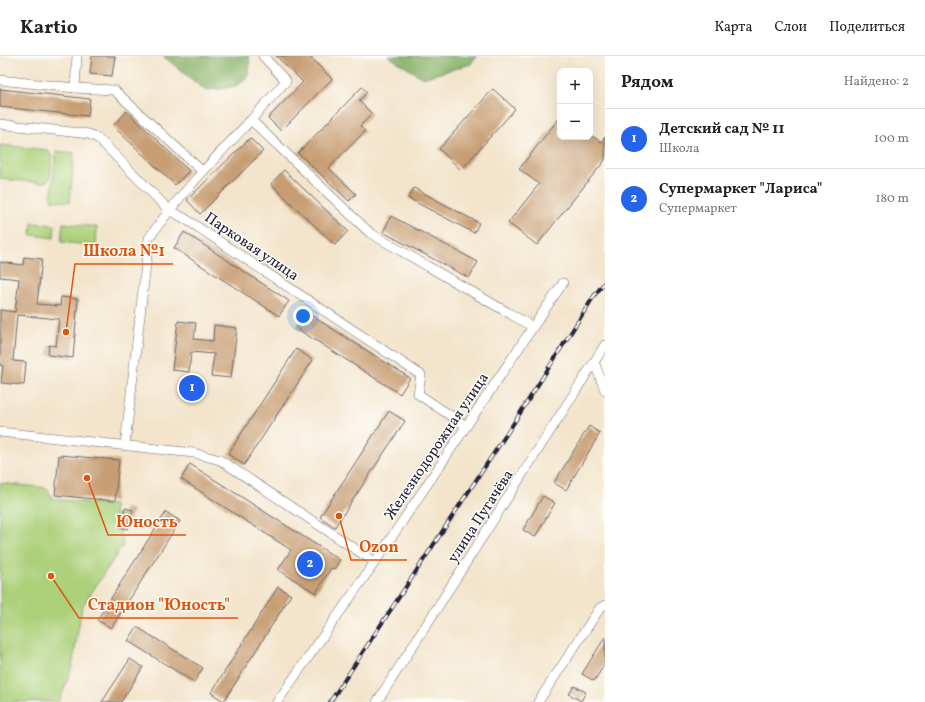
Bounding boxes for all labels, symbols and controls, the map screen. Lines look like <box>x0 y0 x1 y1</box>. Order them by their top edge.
text: Kartio <box>20 15 78 41</box>
text: Карта <box>714 18 752 37</box>
text: Слои <box>774 18 807 37</box>
text: Поделиться <box>829 18 905 37</box>
map controls <box>557 68 593 140</box>
button: + <box>557 68 593 104</box>
text: Рядом <box>621 71 674 94</box>
text: Найдено: 2 <box>844 73 909 91</box>
button: − <box>557 104 593 140</box>
text: Детский сад № 11 <box>659 119 784 140</box>
text: 1 <box>631 130 637 148</box>
text: 100 m <box>874 130 909 148</box>
text: Школа <box>659 140 699 158</box>
text: Супермаркет "Лариса" <box>659 179 823 200</box>
text: 2 <box>631 190 637 208</box>
text: 180 m <box>875 190 909 208</box>
text: Супермаркет <box>659 200 737 218</box>
street label: Парковая улица <box>200 208 303 287</box>
callout: Школа №1 <box>75 236 173 264</box>
text: Школа №1 <box>83 241 165 263</box>
your location <box>293 306 313 326</box>
street label: Железнодорожная улица <box>380 369 494 525</box>
pin: 1 <box>179 373 205 403</box>
street label: улица Пугачёва <box>443 466 519 568</box>
callout: Юность <box>108 507 186 535</box>
text: Юность <box>116 512 178 534</box>
callout: Ozon <box>351 532 407 560</box>
text: Ozon <box>359 537 399 559</box>
pin: 2 <box>297 549 323 579</box>
callout: Стадион "Юность" <box>79 590 238 618</box>
text: Стадион "Юность" <box>88 595 230 617</box>

